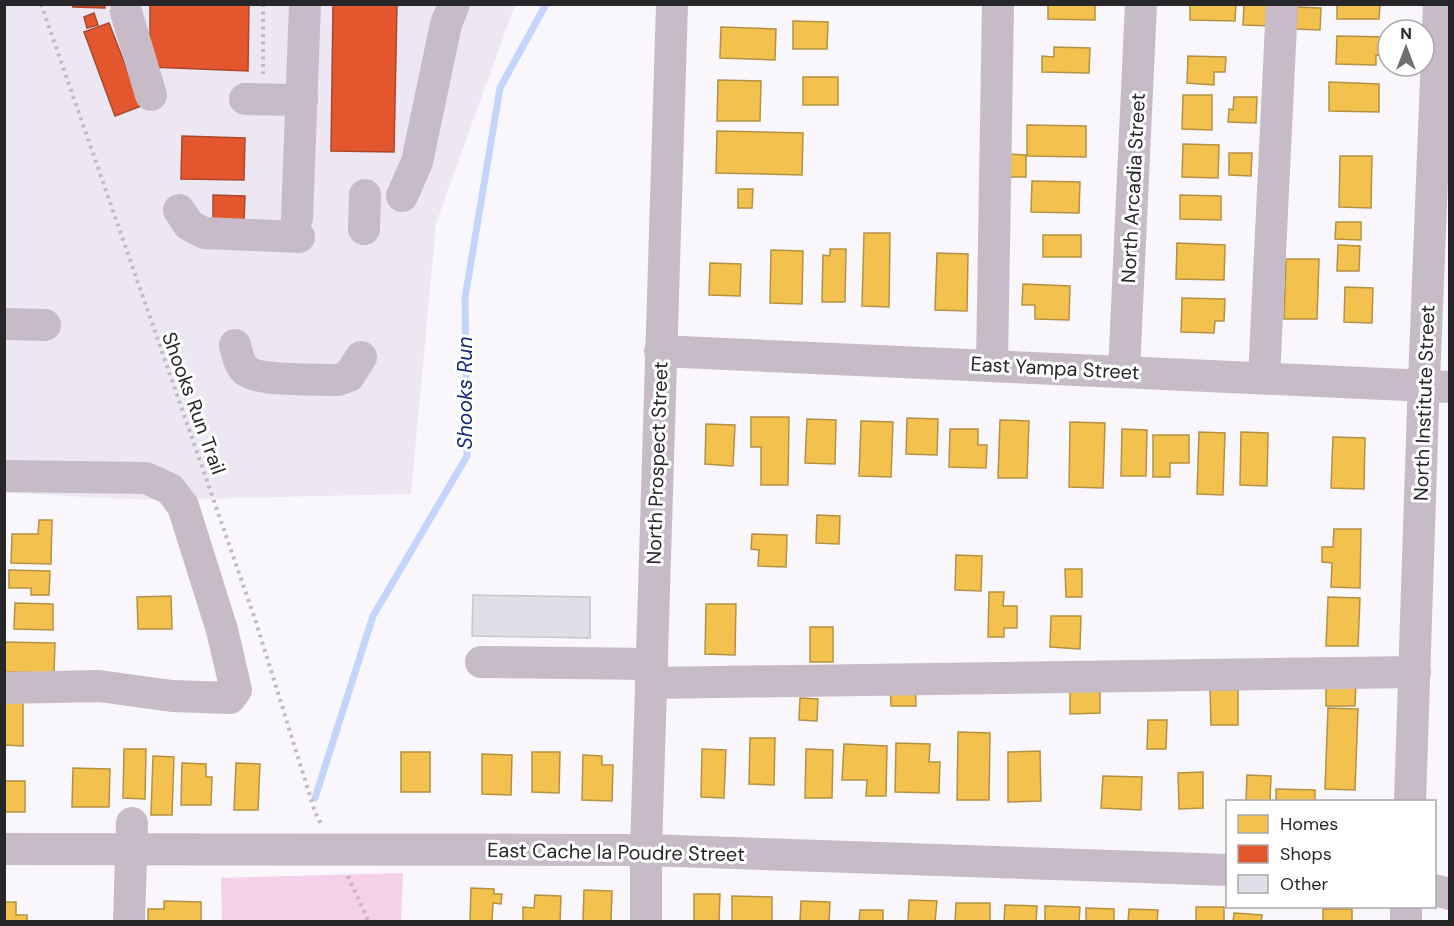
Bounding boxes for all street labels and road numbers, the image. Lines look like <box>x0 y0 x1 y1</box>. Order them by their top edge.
street label: North Arcadia Street <box>1115 92 1151 284</box>
street label: North Institute Street <box>1408 304 1440 502</box>
street label: Shooks Run Trail <box>156 328 232 478</box>
street label: East Yampa Street <box>970 351 1140 385</box>
street label: North Prospect Street <box>640 361 674 565</box>
street label: East Cache la Poudre Street <box>487 837 745 867</box>

